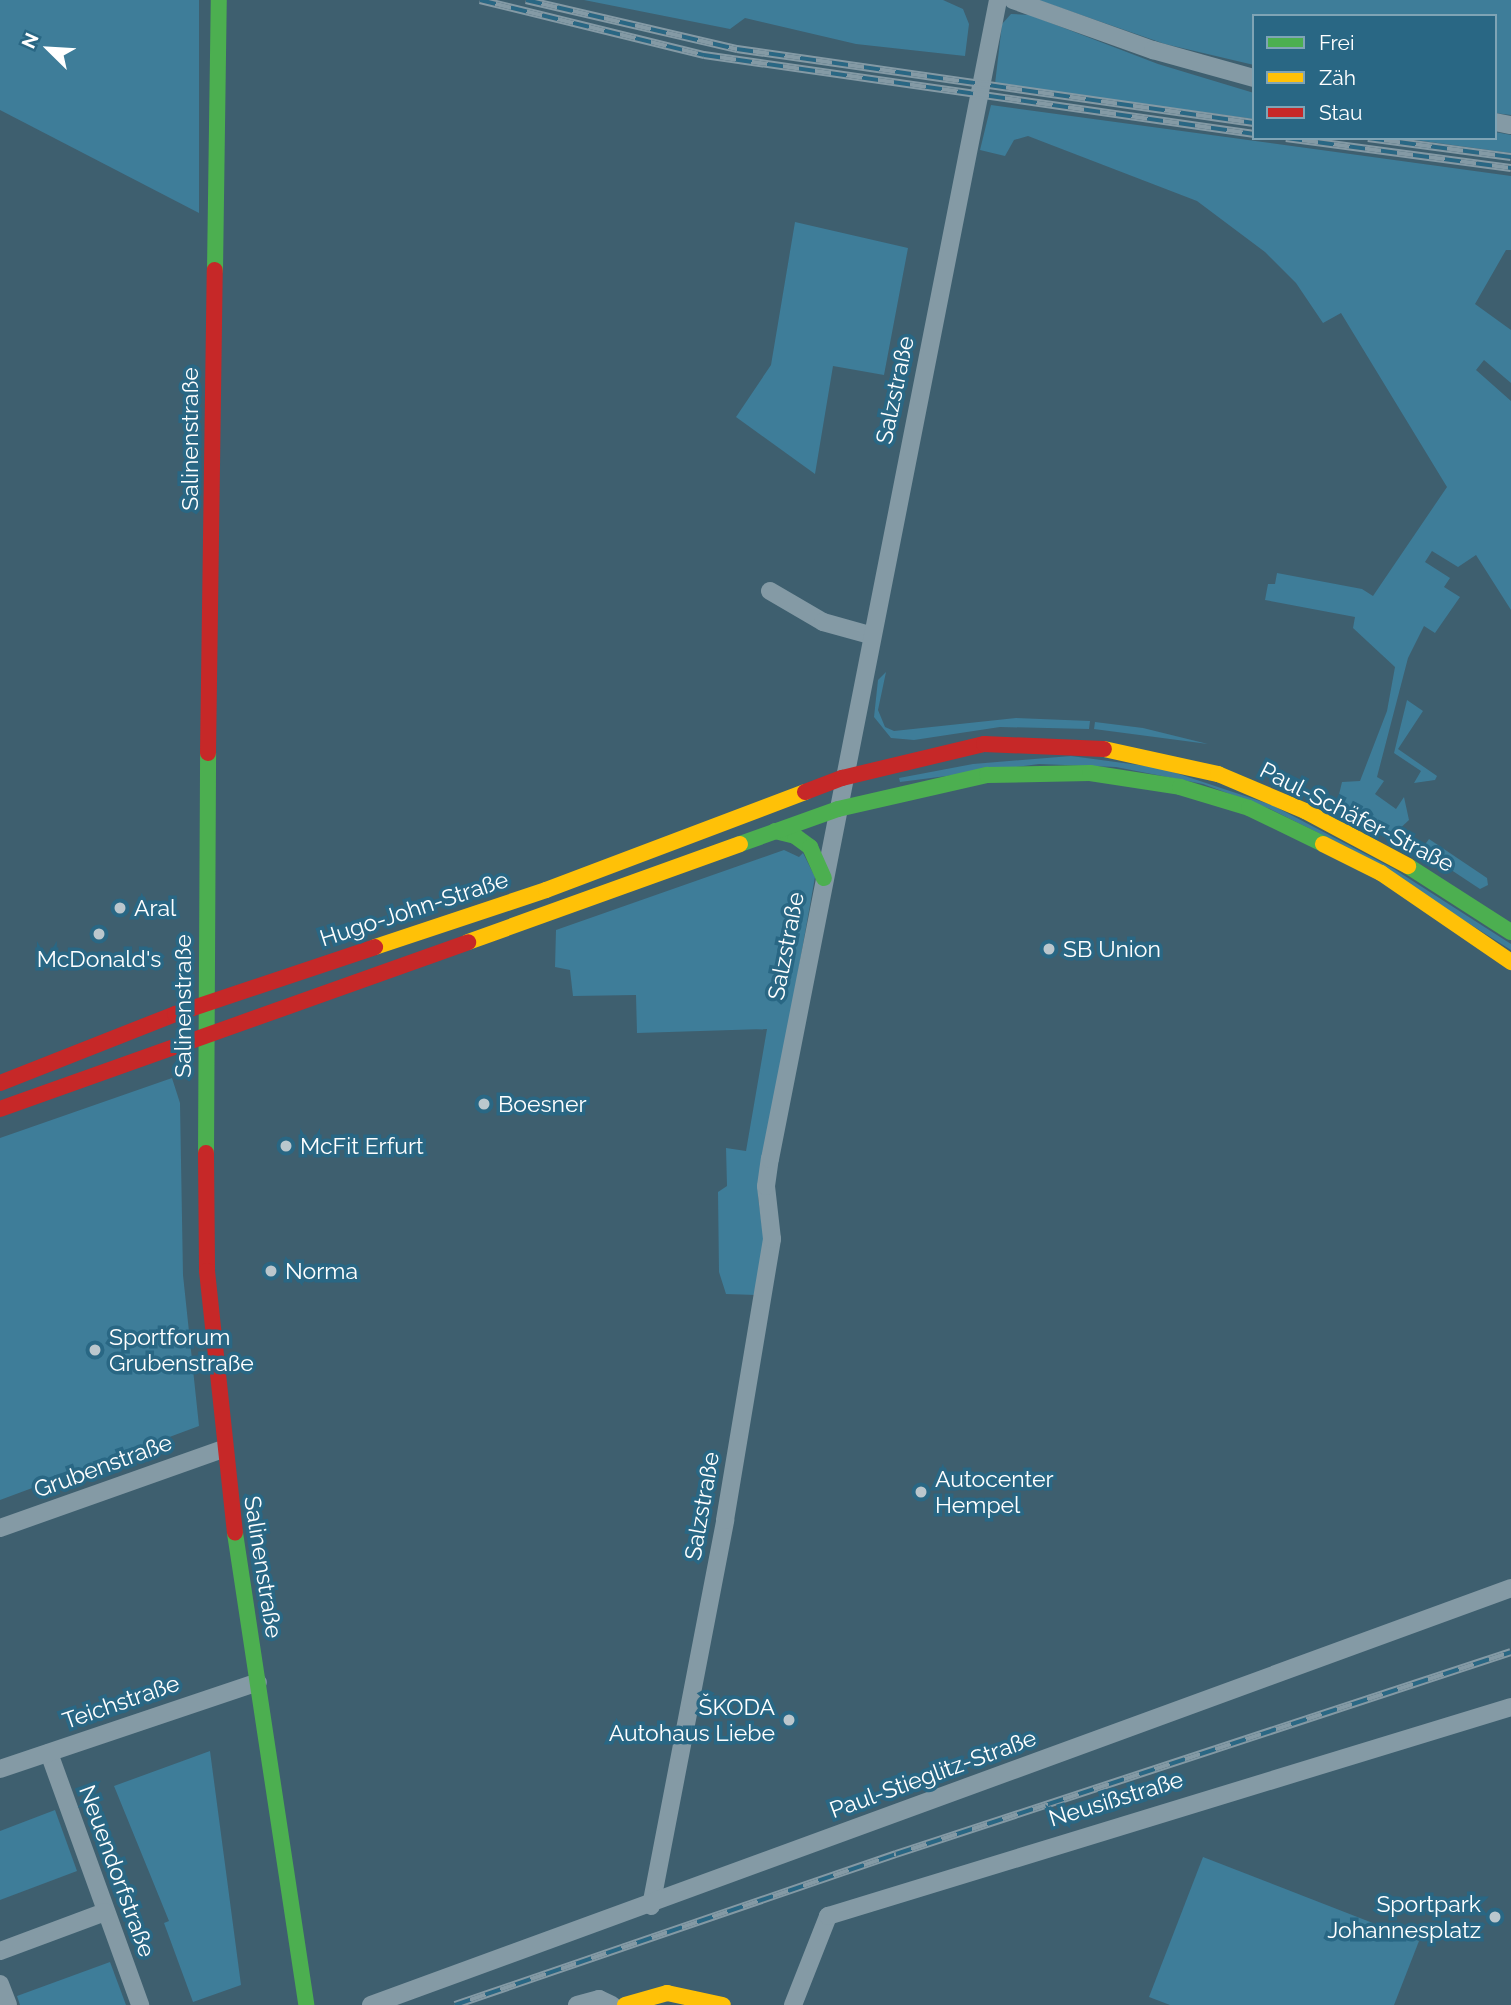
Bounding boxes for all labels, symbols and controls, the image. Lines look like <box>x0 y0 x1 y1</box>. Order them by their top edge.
north arrow <box>14 14 84 84</box>
legend <box>1252 14 1497 140</box>
text: N <box>17 29 43 52</box>
text: Frei <box>1319 30 1355 55</box>
text: Zäh <box>1319 65 1356 90</box>
text: Stau <box>1319 100 1363 125</box>
street label: Salzstraße <box>870 334 920 446</box>
street label: Salinenstraße <box>176 367 204 511</box>
street label: Paul-Schäfer-Straße <box>1255 756 1459 878</box>
street label: Hugo-John-Straße <box>316 866 512 952</box>
street label: Salzstraße <box>762 890 810 1002</box>
place label: Aral <box>134 894 176 922</box>
marker: Aral <box>112 900 128 916</box>
marker: McDonald's <box>91 926 107 942</box>
street label: Salinenstraße <box>169 934 197 1078</box>
place label: SB Union <box>1063 935 1161 963</box>
marker: SB Union <box>1041 941 1057 957</box>
place label: McDonald's <box>37 945 161 973</box>
place label: Boesner <box>498 1090 587 1118</box>
marker: Boesner <box>476 1096 492 1112</box>
place label: McFit Erfurt <box>300 1132 424 1160</box>
marker: McFit Erfurt <box>278 1138 294 1154</box>
place label: Norma <box>285 1257 358 1285</box>
marker: Norma <box>263 1263 279 1279</box>
place label: Sportforum Grubenstraße <box>109 1323 254 1377</box>
marker: Sportforum Grubenstraße <box>87 1342 103 1358</box>
street label: Grubenstraße <box>30 1428 176 1504</box>
street label: Salzstraße <box>679 1450 725 1562</box>
place label: Autocenter Hempel <box>935 1465 1054 1519</box>
marker: Autocenter Hempel <box>913 1484 929 1500</box>
street label: Salinenstraße <box>238 1494 288 1640</box>
street label: Teichstraße <box>59 1669 183 1735</box>
place label: ŠKODA Autohaus Liebe <box>609 1693 775 1747</box>
marker: ŠKODA Autohaus Liebe <box>781 1712 797 1728</box>
street label: Paul-Stieglitz-Straße <box>826 1724 1040 1824</box>
street label: Neusißstraße <box>1045 1765 1187 1833</box>
street label: Neuendorfstraße <box>73 1781 161 1961</box>
place label: Sportpark Johannesplatz <box>1327 1890 1481 1944</box>
marker: Sportpark Johannesplatz <box>1487 1909 1503 1925</box>

